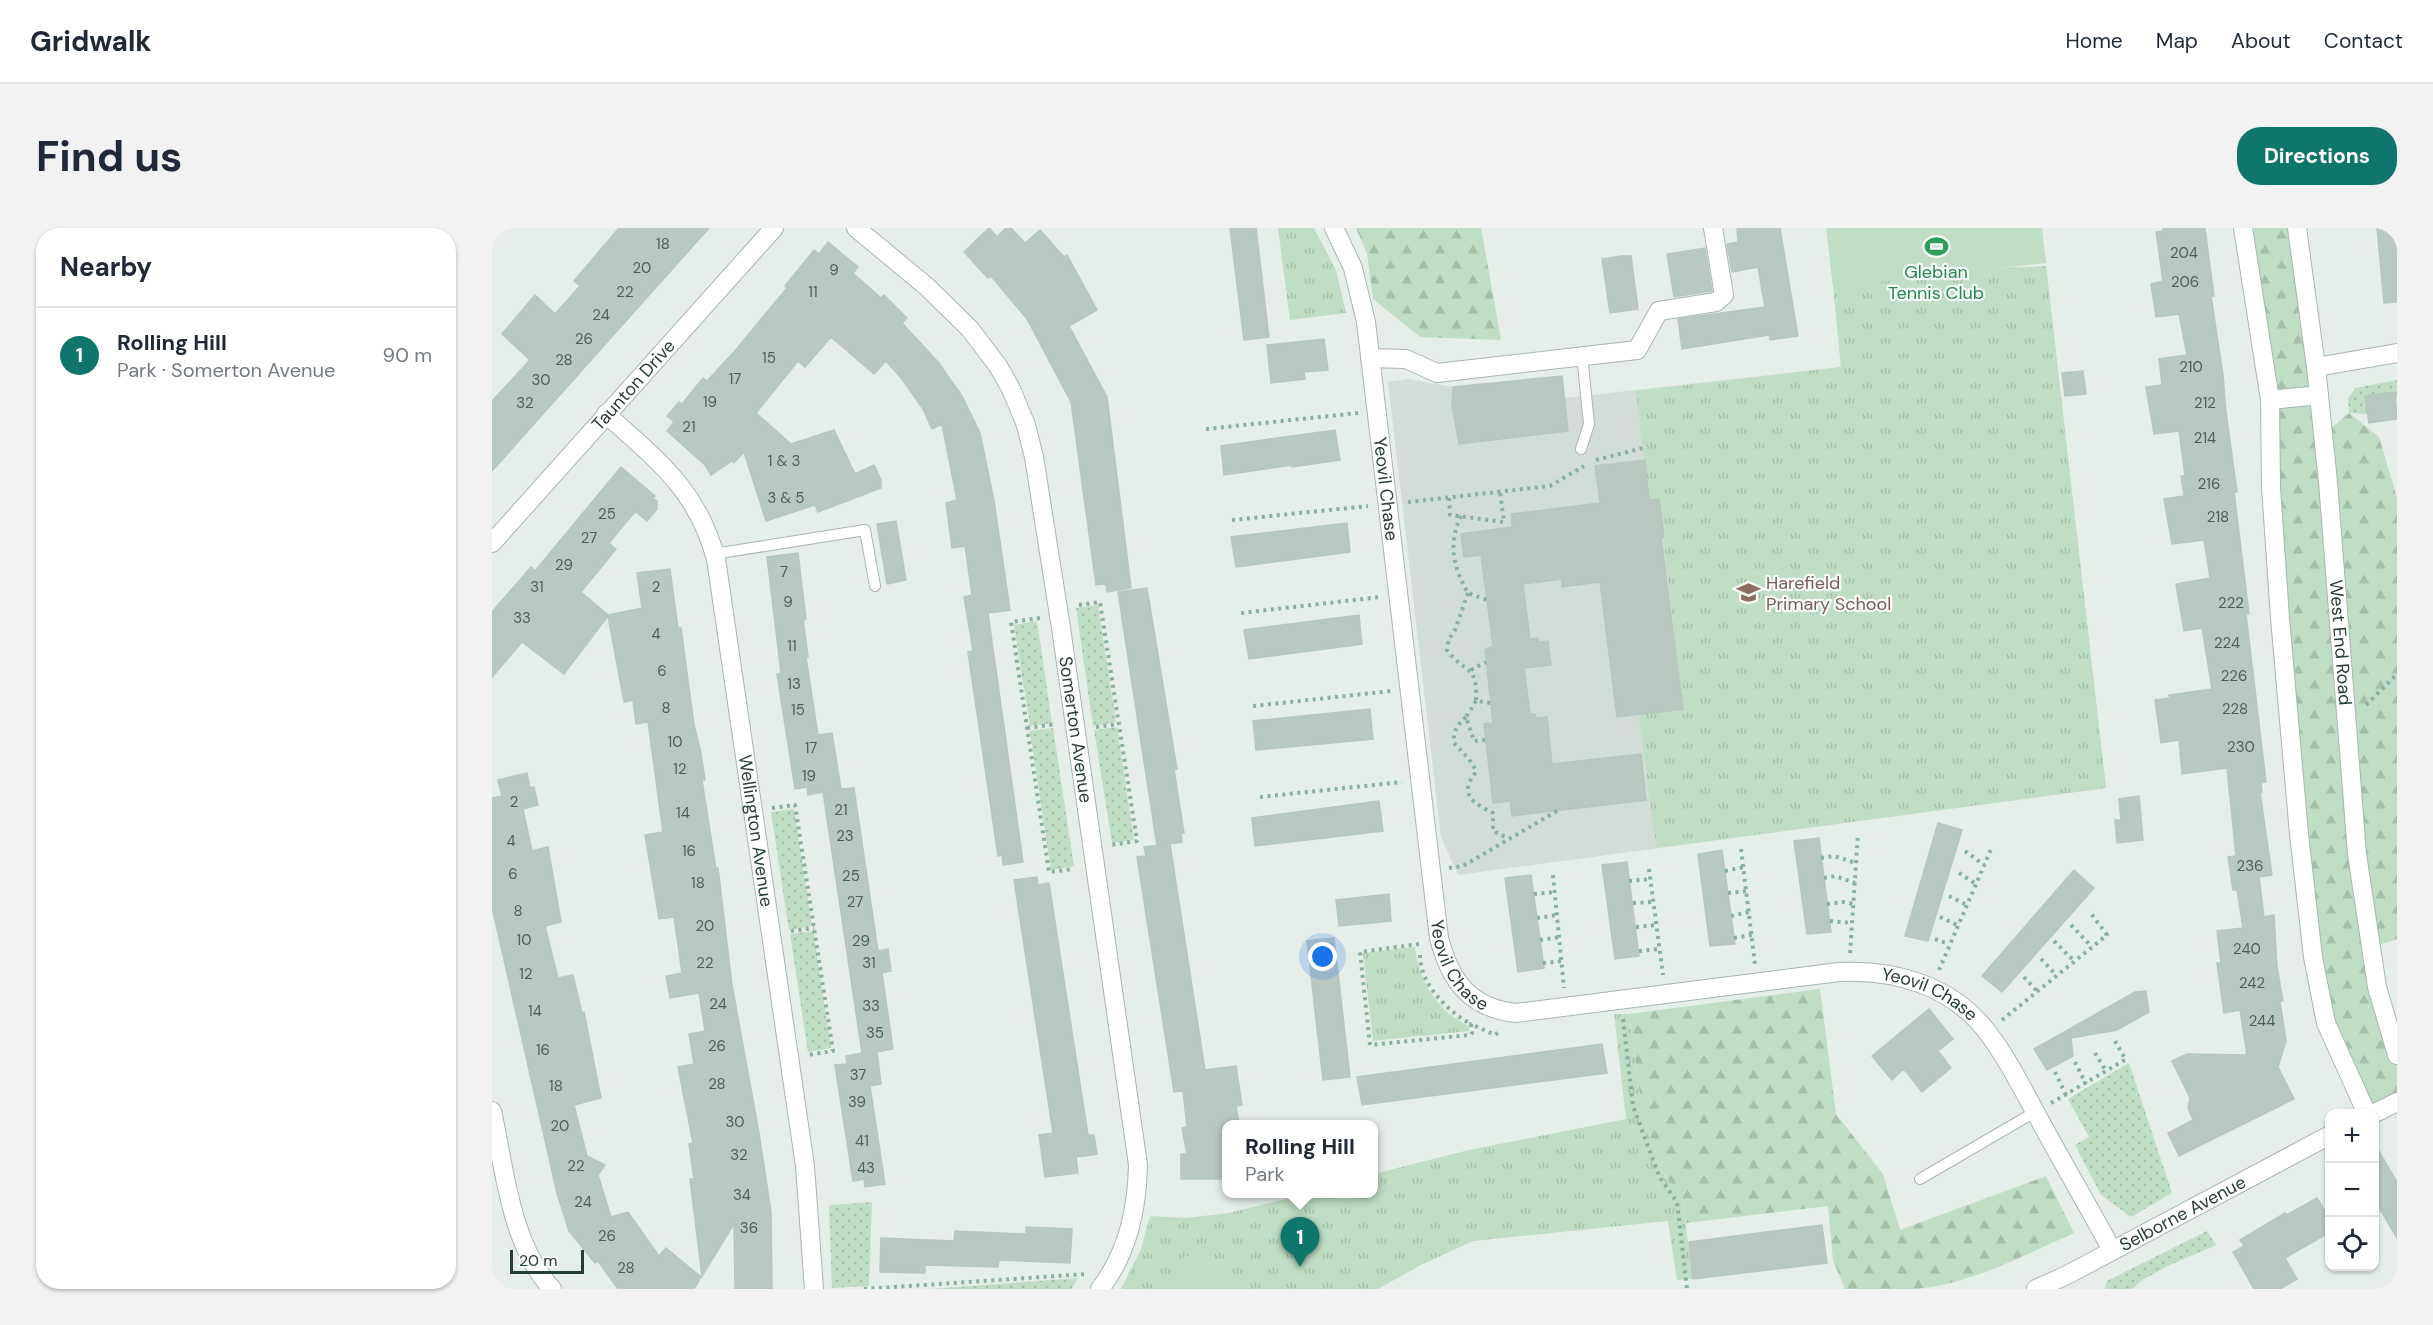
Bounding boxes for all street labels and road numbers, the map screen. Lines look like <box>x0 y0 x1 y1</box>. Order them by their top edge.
street label: Taunton Drive <box>586 334 681 436</box>
street label: Yeovil Chase <box>1368 436 1404 542</box>
street label: West End Road <box>2324 579 2357 706</box>
street label: Somerton Avenue <box>1053 655 1098 805</box>
street label: Wellington Avenue <box>733 753 779 908</box>
street label: Yeovil Chase <box>1425 918 1492 1016</box>
street label: Yeovil Chase <box>1880 962 1983 1026</box>
street label: Selborne Avenue <box>2115 1170 2250 1257</box>

